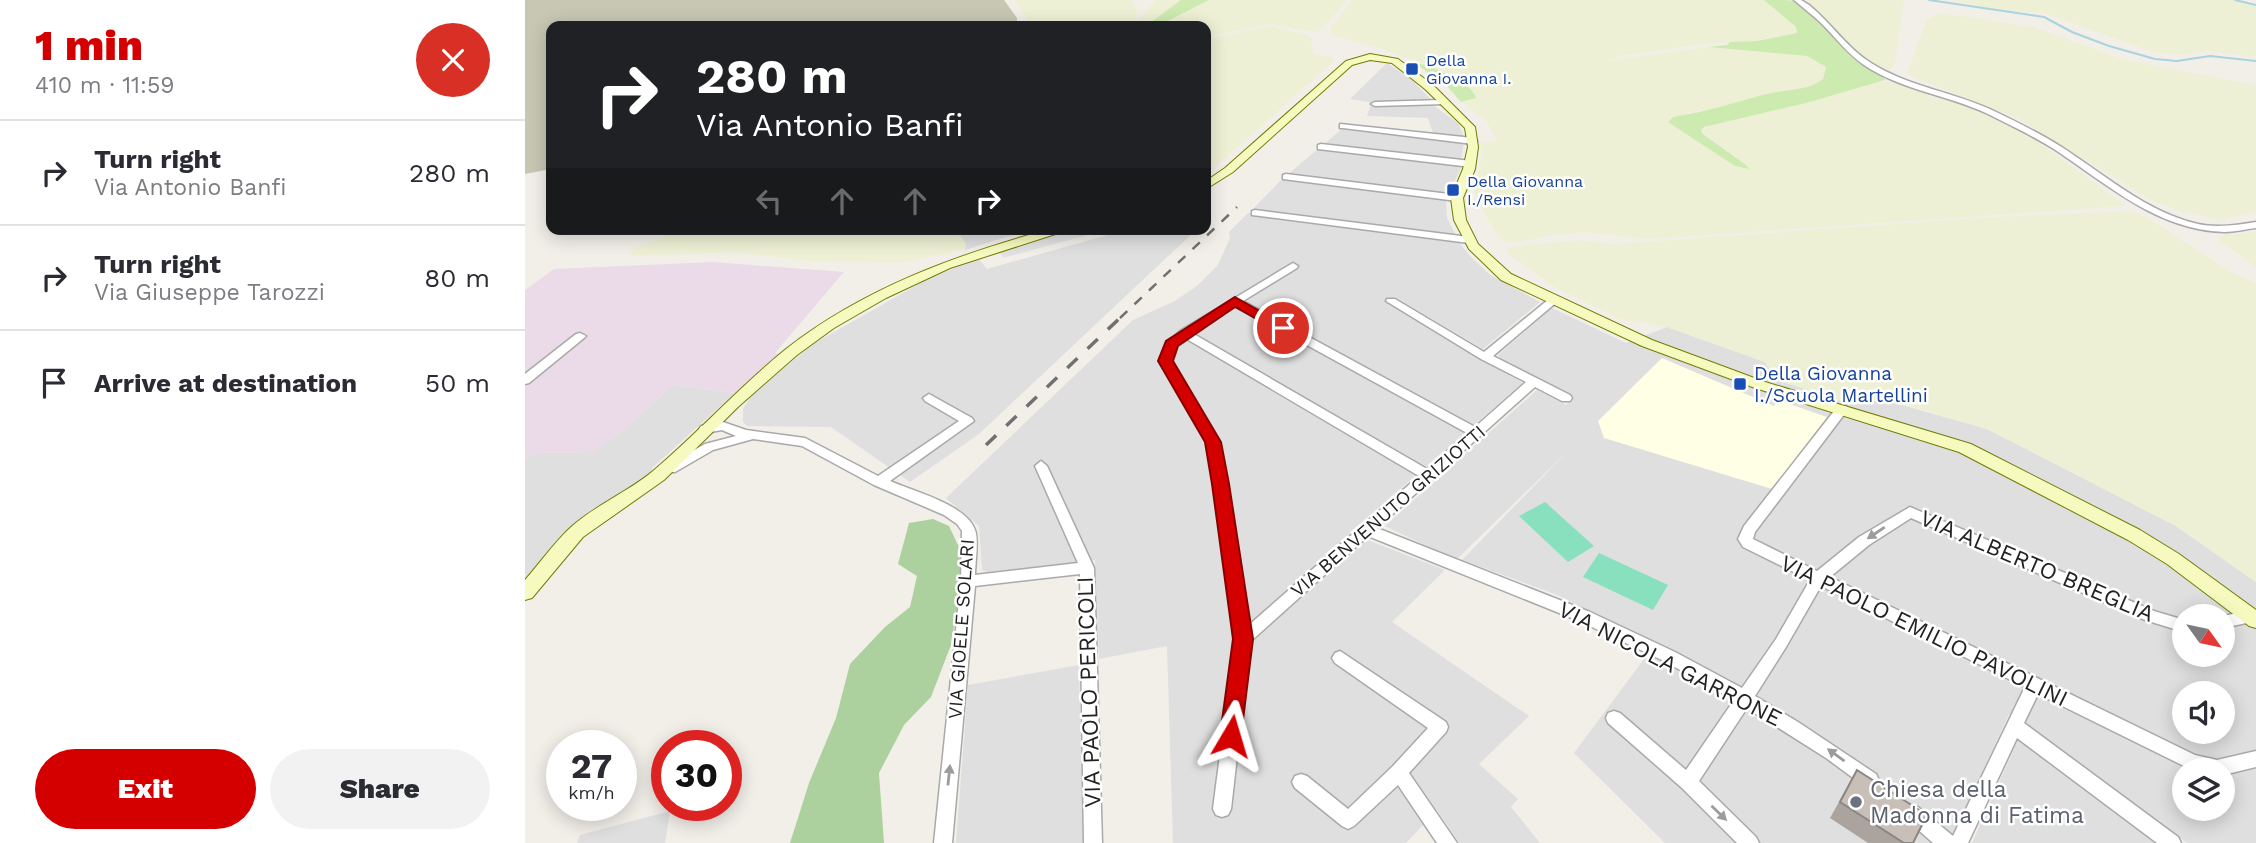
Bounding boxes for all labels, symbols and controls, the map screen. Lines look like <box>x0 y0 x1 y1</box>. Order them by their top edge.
text: 1 min <box>35 21 143 70</box>
button: close <box>416 23 490 97</box>
text: 280 m <box>696 47 848 105</box>
icon: right <box>581 49 672 140</box>
place label: Della Giovanna I. <box>1426 51 1512 88</box>
marker: Della Giovanna I. <box>1404 61 1420 77</box>
text: 410 m · 11:59 <box>35 72 174 99</box>
text: Via Antonio Banfi <box>696 106 964 144</box>
text: Turn right <box>94 144 221 174</box>
icon: right <box>35 154 73 192</box>
text: 280 m <box>409 158 490 188</box>
place label: Della Giovanna I./Rensi <box>1467 172 1583 209</box>
text: Via Antonio Banfi <box>94 174 286 201</box>
icon: left <box>750 182 788 220</box>
icon: ahead <box>823 182 861 220</box>
icon: ahead <box>896 182 934 220</box>
icon: right <box>969 182 1007 220</box>
marker: Della Giovanna I./Rensi <box>1445 182 1461 198</box>
text: Turn right <box>94 249 221 279</box>
icon: right <box>35 259 73 297</box>
text: 80 m <box>424 263 490 293</box>
text: Via Giuseppe Tarozzi <box>94 279 325 306</box>
pin <box>1253 298 1313 358</box>
icon: arrive <box>1264 309 1302 347</box>
place label: Della Giovanna I./Scuola Martellini <box>1754 362 1928 407</box>
icon: arrive <box>35 364 73 402</box>
text: Arrive at destination <box>94 368 357 398</box>
text: 50 m <box>425 368 490 398</box>
marker: Della Giovanna I./Scuola Martellini <box>1732 376 1748 392</box>
street label: VIA BENVENUTO GRIZIOTTI <box>1286 420 1490 602</box>
street label: VIA ALBERTO BREGLIA <box>1916 504 2158 628</box>
one-way arrow <box>1866 526 1885 539</box>
street label: VIA GIOELE SOLARI <box>943 538 979 720</box>
street label: VIA PAOLO EMILIO PAVOLINI <box>1776 550 2072 712</box>
street label: VIA PAOLO PERICOLI <box>1071 576 1107 808</box>
street label: VIA NICOLA GARRONE <box>1554 596 1786 732</box>
north arrow <box>2172 604 2235 667</box>
map controls <box>2172 604 2235 821</box>
button: sound <box>2172 681 2235 744</box>
position arrow <box>1194 699 1268 773</box>
speed limit sign: 30 <box>651 730 742 821</box>
text: 27 <box>571 745 612 787</box>
one-way arrow <box>1827 748 1845 762</box>
button: Exit <box>35 749 256 829</box>
button: Share <box>270 749 490 829</box>
button: layers <box>2172 758 2235 821</box>
one-way arrow <box>944 764 955 786</box>
place label: Chiesa della Madonna di Fatima <box>1870 776 2084 829</box>
text: km/h <box>568 782 615 803</box>
marker: Chiesa della Madonna di Fatima <box>1848 794 1864 810</box>
one-way arrow <box>1710 804 1727 820</box>

